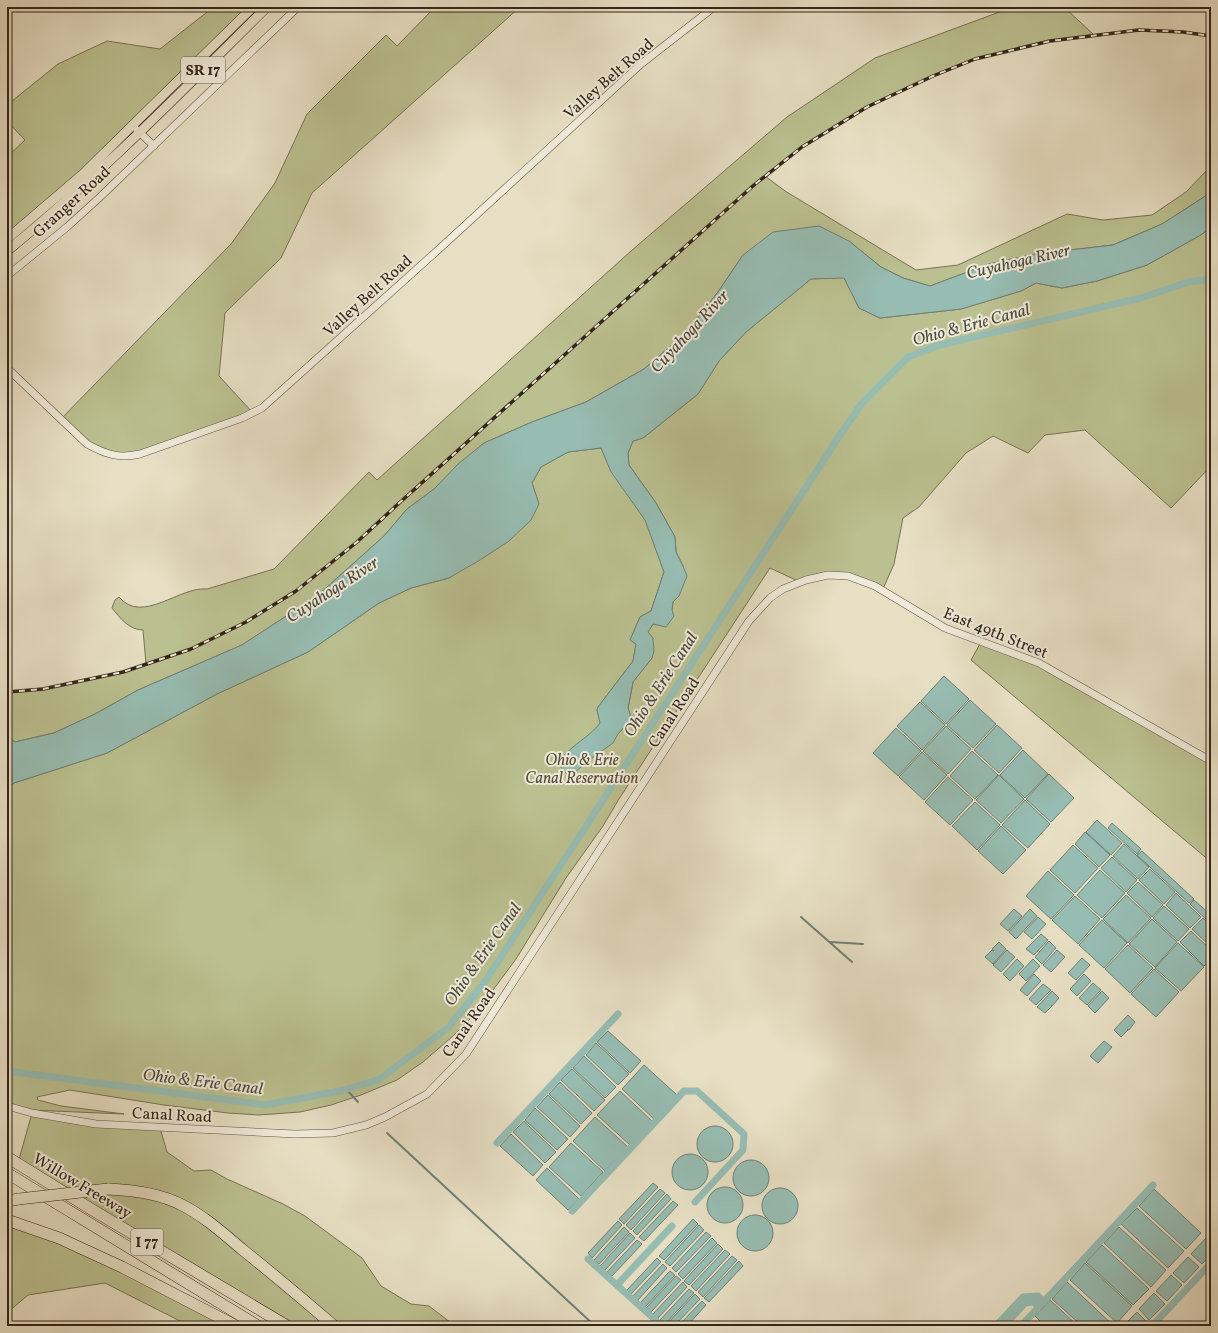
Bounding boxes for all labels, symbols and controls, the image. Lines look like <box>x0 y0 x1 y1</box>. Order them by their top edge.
street label: Valley Belt Road <box>559 34 659 125</box>
road number: SR 17 <box>181 57 225 83</box>
street label: Granger Road <box>29 162 116 243</box>
water label: Cuyahoga River <box>964 239 1073 286</box>
street label: Valley Belt Road <box>319 250 418 343</box>
water label: Cuyahoga River <box>646 285 735 379</box>
water label: Ohio & Erie Canal <box>910 299 1033 352</box>
water label: Cuyahoga River <box>282 551 384 629</box>
street label: East 49th Street <box>940 603 1051 665</box>
water label: Ohio & Erie Canal <box>619 628 704 742</box>
street label: Canal Road <box>644 674 706 753</box>
park label: Ohio & Erie Canal Reservation <box>525 750 639 790</box>
water label: Ohio & Erie Canal <box>439 899 527 1011</box>
street label: Canal Road <box>438 984 502 1062</box>
water label: Ohio & Erie Canal <box>141 1064 264 1101</box>
street label: Canal Road <box>131 1103 212 1129</box>
street label: Willow Freeway <box>28 1148 136 1225</box>
road number: I 77 <box>131 1229 163 1255</box>

